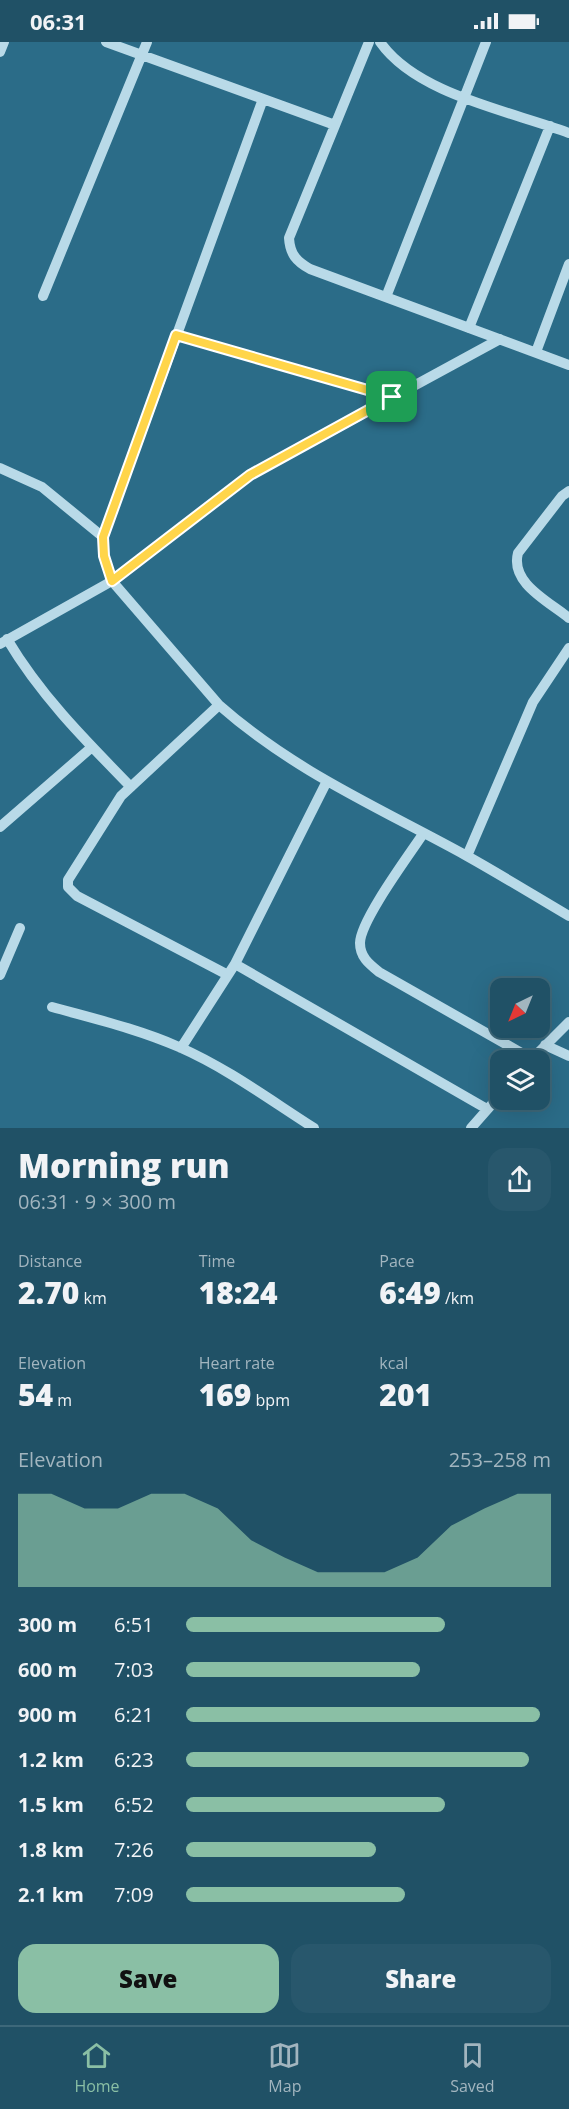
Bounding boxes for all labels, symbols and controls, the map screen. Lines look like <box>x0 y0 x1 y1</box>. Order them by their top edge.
text: 06:31 <box>30 6 87 36</box>
pin <box>366 371 417 422</box>
icon: arrive <box>375 380 408 413</box>
north arrow <box>490 978 550 1038</box>
map controls <box>490 978 550 1110</box>
button: layers <box>490 1050 550 1110</box>
text: Morning run <box>18 1143 230 1188</box>
button: share <box>488 1148 551 1211</box>
text: 06:31 · 9 × 300 m <box>18 1188 176 1215</box>
text: Distance <box>18 1250 82 1272</box>
text: Time <box>199 1250 235 1272</box>
text: Pace <box>379 1250 415 1272</box>
text: 2.70 <box>18 1272 79 1313</box>
text: 18:24 <box>199 1272 278 1313</box>
text: 6:49 <box>379 1272 441 1313</box>
text: km <box>79 1287 107 1309</box>
text: /km <box>441 1287 474 1309</box>
text: Elevation <box>18 1352 86 1374</box>
text: Heart rate <box>199 1352 275 1374</box>
text: kcal <box>379 1352 408 1374</box>
text: 54 <box>18 1374 53 1415</box>
text: 169 <box>199 1374 251 1415</box>
text: 201 <box>379 1374 432 1415</box>
text: m <box>53 1389 72 1411</box>
text: bpm <box>251 1389 290 1411</box>
text: Elevation <box>18 1446 103 1473</box>
text: 253–258 m <box>449 1446 551 1473</box>
text: 300 m <box>18 1611 77 1638</box>
text: 6:51 <box>114 1611 154 1638</box>
text: 600 m <box>18 1656 77 1683</box>
text: 7:03 <box>114 1656 154 1683</box>
text: 900 m <box>18 1701 77 1728</box>
text: 6:21 <box>114 1701 154 1728</box>
text: 1.2 km <box>18 1746 84 1773</box>
text: 6:23 <box>114 1746 154 1773</box>
text: 1.5 km <box>18 1791 84 1818</box>
text: 6:52 <box>114 1791 154 1818</box>
text: 1.8 km <box>18 1836 84 1863</box>
text: 7:26 <box>114 1836 154 1863</box>
text: 2.1 km <box>18 1881 84 1908</box>
text: 7:09 <box>114 1881 154 1908</box>
button: Save <box>18 1944 279 2013</box>
button: Share <box>291 1944 551 2013</box>
tab: Home <box>74 2039 120 2097</box>
tab: Map <box>268 2039 301 2097</box>
tab: Saved <box>450 2039 495 2097</box>

